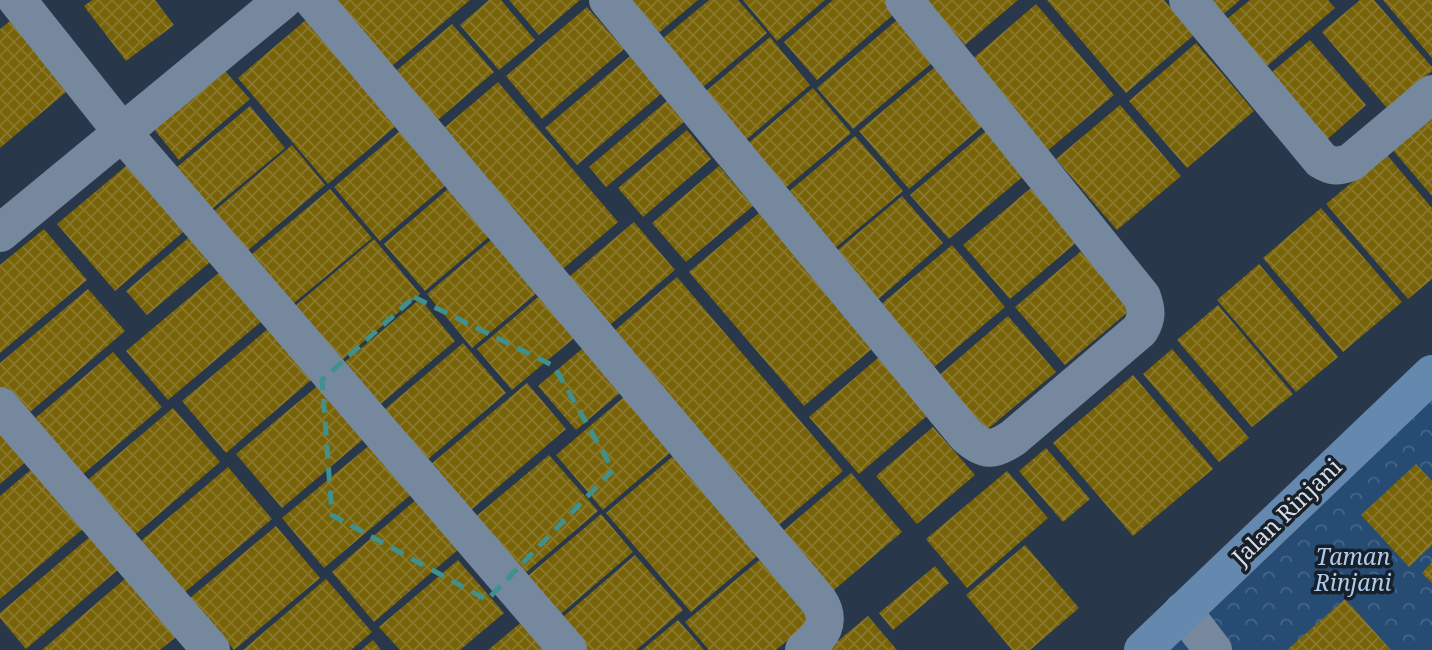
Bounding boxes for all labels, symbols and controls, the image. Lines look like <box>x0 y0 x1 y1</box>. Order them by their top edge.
street label: Jalan Rinjani <box>1224 450 1349 573</box>
park label: Taman Rinjani <box>1314 540 1391 598</box>

